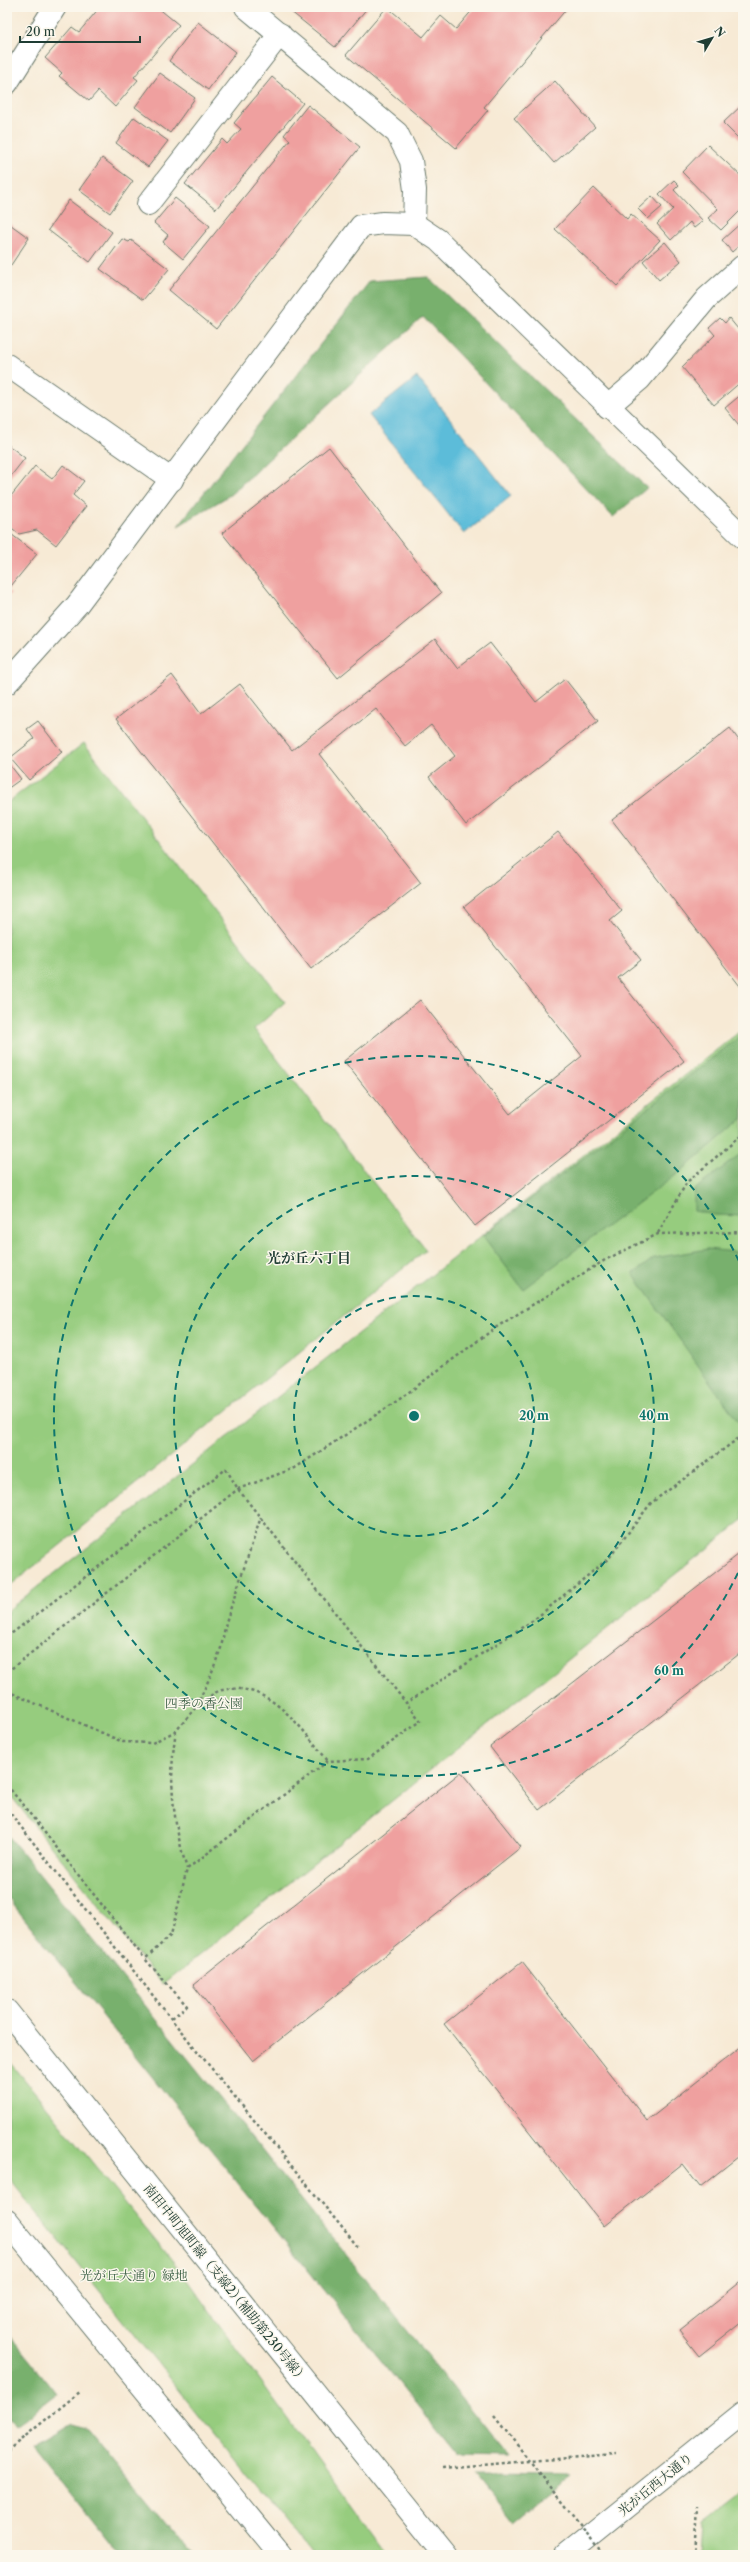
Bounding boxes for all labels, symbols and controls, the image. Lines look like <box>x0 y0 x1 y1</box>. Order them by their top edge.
scale bar <box>20 18 140 44</box>
north arrow <box>692 18 732 58</box>
text: 20 m <box>26 24 55 39</box>
text: N <box>711 24 729 40</box>
district label: 光が丘六丁目 <box>267 1249 351 1267</box>
text: 20 m <box>519 1408 549 1423</box>
text: 40 m <box>639 1408 669 1423</box>
centre of rings <box>407 1409 421 1423</box>
text: 60 m <box>654 1663 684 1678</box>
park label: 四季の香公園 <box>165 1695 243 1711</box>
street label: 南田中町旭町線（支線2）（補助第230号線） <box>141 2180 311 2386</box>
park label: 光が丘大通り 緑地 <box>80 2267 188 2283</box>
street label: 光が丘西大通り <box>615 2449 695 2519</box>

